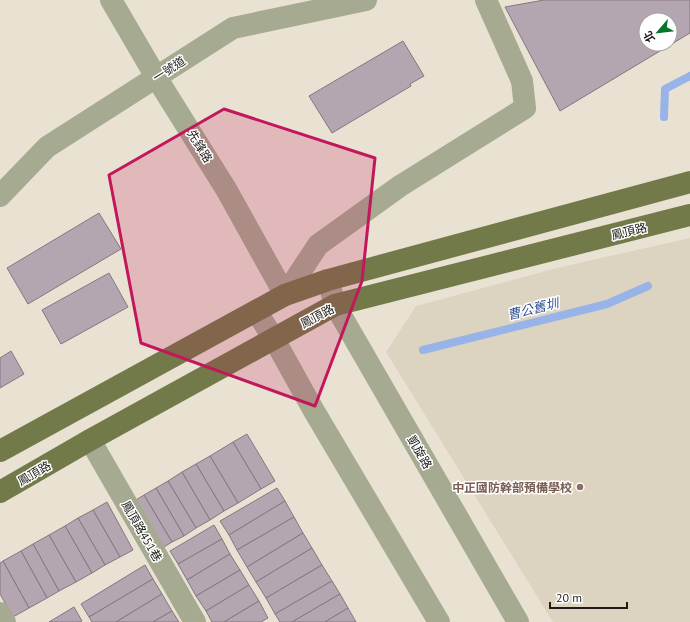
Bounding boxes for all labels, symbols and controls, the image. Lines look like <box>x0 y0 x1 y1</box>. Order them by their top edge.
north arrow <box>638 12 678 52</box>
text: 北 <box>640 29 658 45</box>
street label: 一號道 <box>150 53 188 85</box>
street label: 先鋒路 <box>184 127 216 165</box>
street label: 鳳頂路 <box>610 219 648 243</box>
water label: 曹公舊圳 <box>506 294 562 324</box>
street label: 鳳頂路 <box>298 301 336 331</box>
street label: 凱旋路 <box>405 433 435 471</box>
street label: 鳳頂路 <box>15 458 53 488</box>
place label: 中正國防幹部預備學校 <box>452 480 572 495</box>
marker: 中正國防幹部預備學校 <box>575 482 585 492</box>
street label: 鳳頂路451巷 <box>119 498 165 564</box>
scale bar <box>550 584 627 610</box>
text: 20 m <box>556 590 582 605</box>

